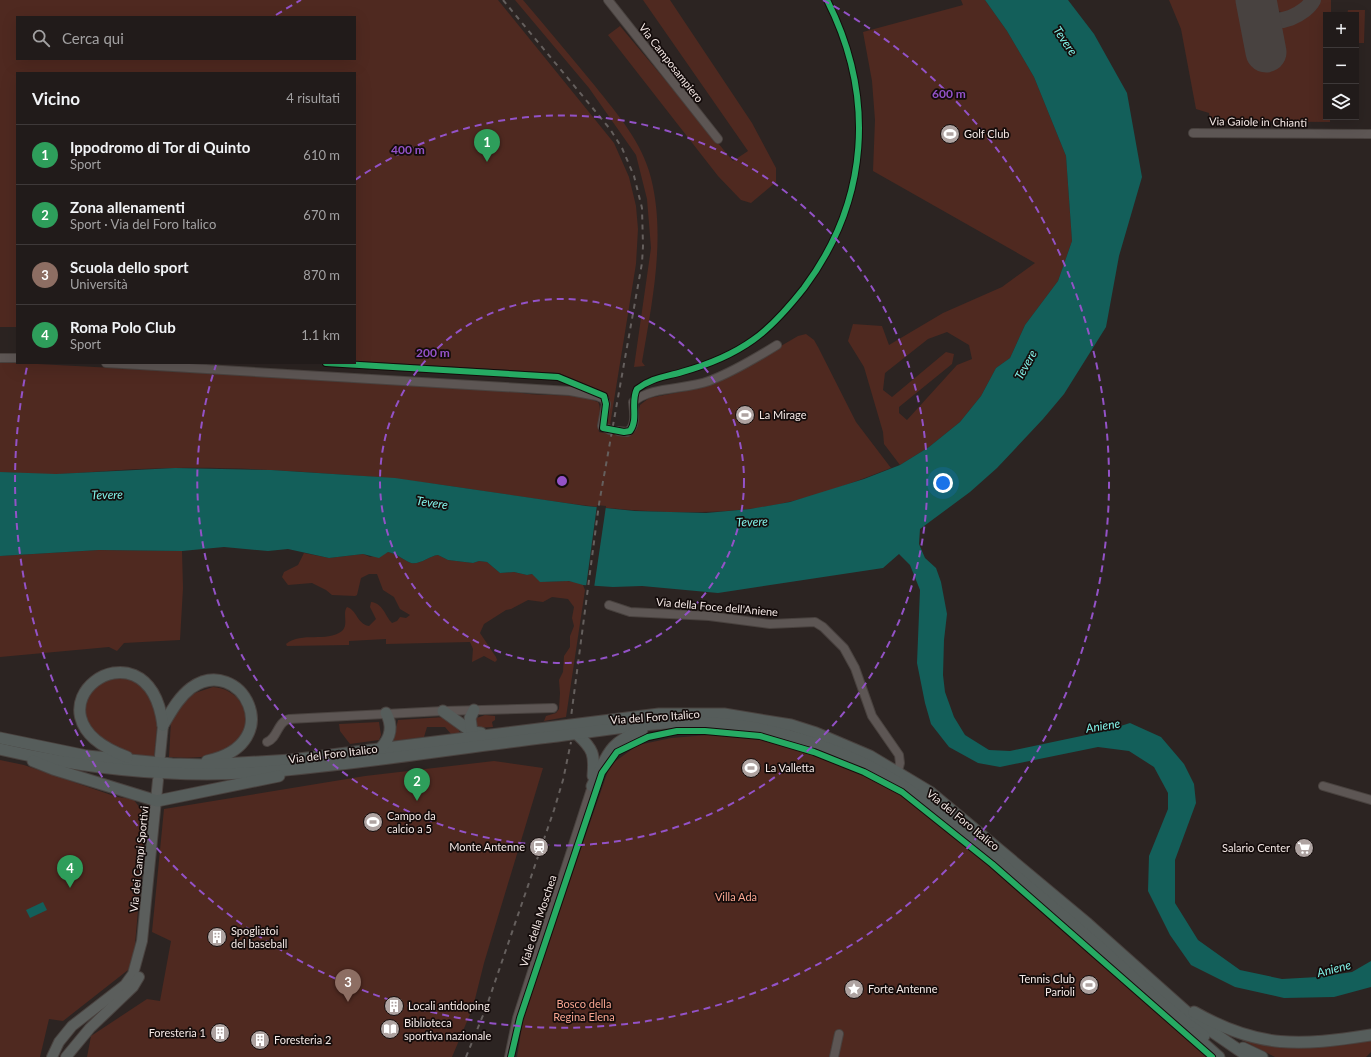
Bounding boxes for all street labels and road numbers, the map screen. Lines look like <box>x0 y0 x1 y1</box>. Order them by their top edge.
street label: Via Camposampiero <box>637 21 706 105</box>
street label: Via Gaiole in Chianti <box>1209 114 1307 129</box>
street label: Via della Foce dell'Aniene <box>656 595 779 618</box>
street label: Via del Foro Italico <box>610 707 700 726</box>
street label: Via del Foro Italico <box>288 742 378 765</box>
street label: Via del Foro Italico <box>924 786 1002 853</box>
street label: Via dei Campi Sportivi <box>126 805 151 913</box>
street label: Viale della Moschea <box>517 873 559 968</box>

